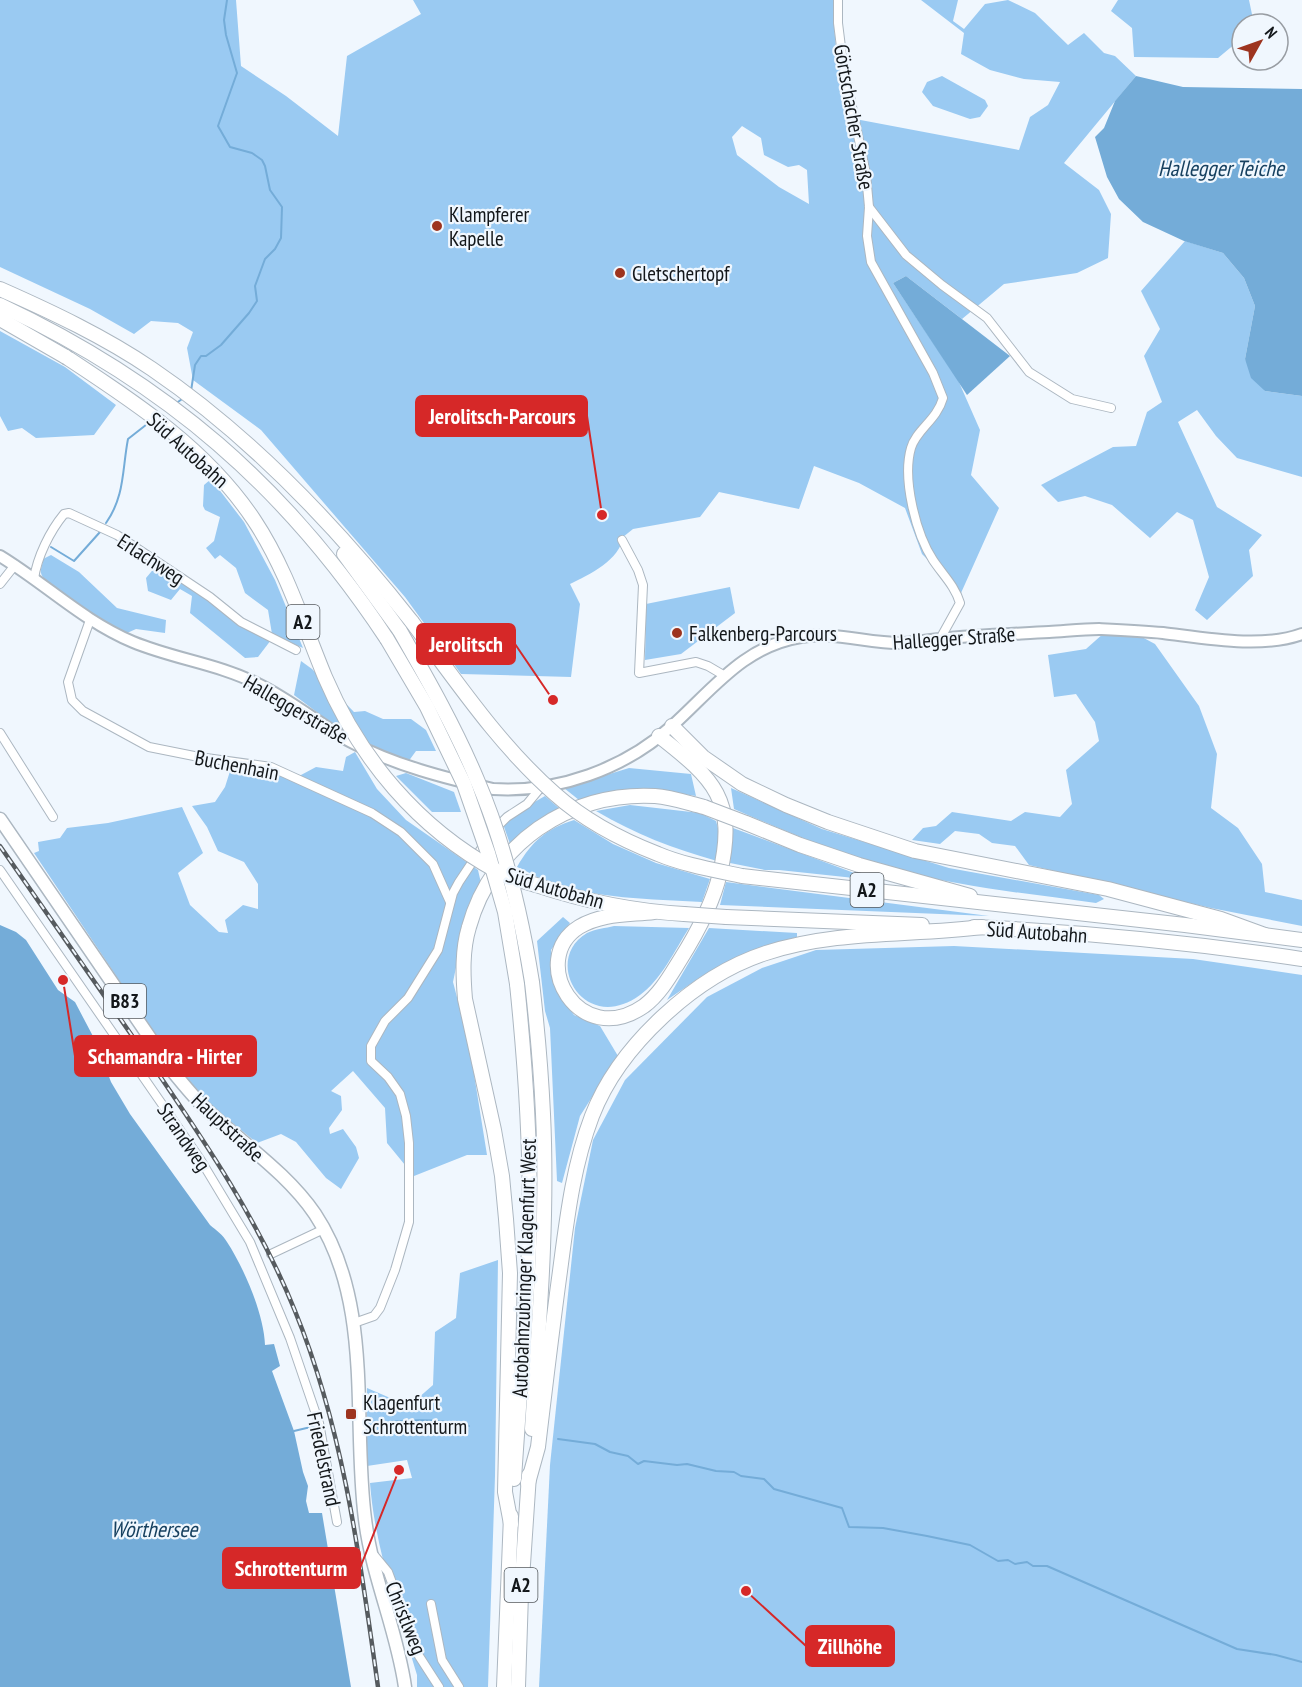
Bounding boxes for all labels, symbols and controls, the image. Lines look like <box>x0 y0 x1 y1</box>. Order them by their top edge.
north arrow <box>1230 12 1290 72</box>
text: N <box>1261 23 1282 42</box>
street label: Görtschacher Straße <box>828 42 880 192</box>
water label: Hallegger Teiche <box>1158 154 1286 182</box>
place label: Klampferer Kapelle <box>449 201 530 252</box>
marker: Klampferer Kapelle <box>430 219 444 233</box>
place label: Gletschertopf <box>632 260 730 287</box>
marker: Gletschertopf <box>613 266 627 280</box>
callout: Jerolitsch-Parcours <box>416 396 587 436</box>
text: Jerolitsch-Parcours <box>427 402 576 430</box>
street label: Süd Autobahn <box>142 406 234 494</box>
street label: Erlachweg <box>112 527 190 591</box>
road number: A2 <box>286 605 320 639</box>
place label: Falkenberg-Parcours <box>689 620 837 647</box>
street label: Hallegger Straße <box>892 620 1016 656</box>
callout: Jerolitsch <box>417 624 515 664</box>
marker: Falkenberg-Parcours <box>670 626 684 640</box>
text: Jerolitsch <box>428 630 503 658</box>
street label: Halleggerstraße <box>239 668 353 750</box>
street label: Buchenhain <box>193 744 281 786</box>
street label: Süd Autobahn <box>503 861 607 915</box>
road number: A2 <box>850 873 884 907</box>
street label: Süd Autobahn <box>986 915 1088 949</box>
road number: B83 <box>104 984 146 1018</box>
callout: Schamandra - Hirter <box>75 1036 256 1076</box>
text: Schamandra - Hirter <box>88 1042 243 1070</box>
street label: Hauptstraße <box>186 1087 270 1167</box>
street label: Strandweg <box>151 1098 217 1176</box>
street label: Autobahnzubringer Klagenfurt West <box>506 1138 542 1398</box>
place label: Klagenfurt Schrottenturm <box>363 1389 467 1440</box>
marker: Klagenfurt Schrottenturm <box>344 1407 358 1421</box>
street label: Friedelstrand <box>301 1409 347 1509</box>
water label: Wörthersee <box>111 1515 199 1543</box>
callout: Schrottenturm <box>223 1548 360 1588</box>
text: Schrottenturm <box>235 1554 347 1582</box>
road number: A2 <box>504 1568 538 1602</box>
street label: Christlweg <box>379 1577 433 1659</box>
callout: Zillhöhe <box>806 1626 894 1666</box>
text: Zillhöhe <box>818 1632 882 1660</box>

